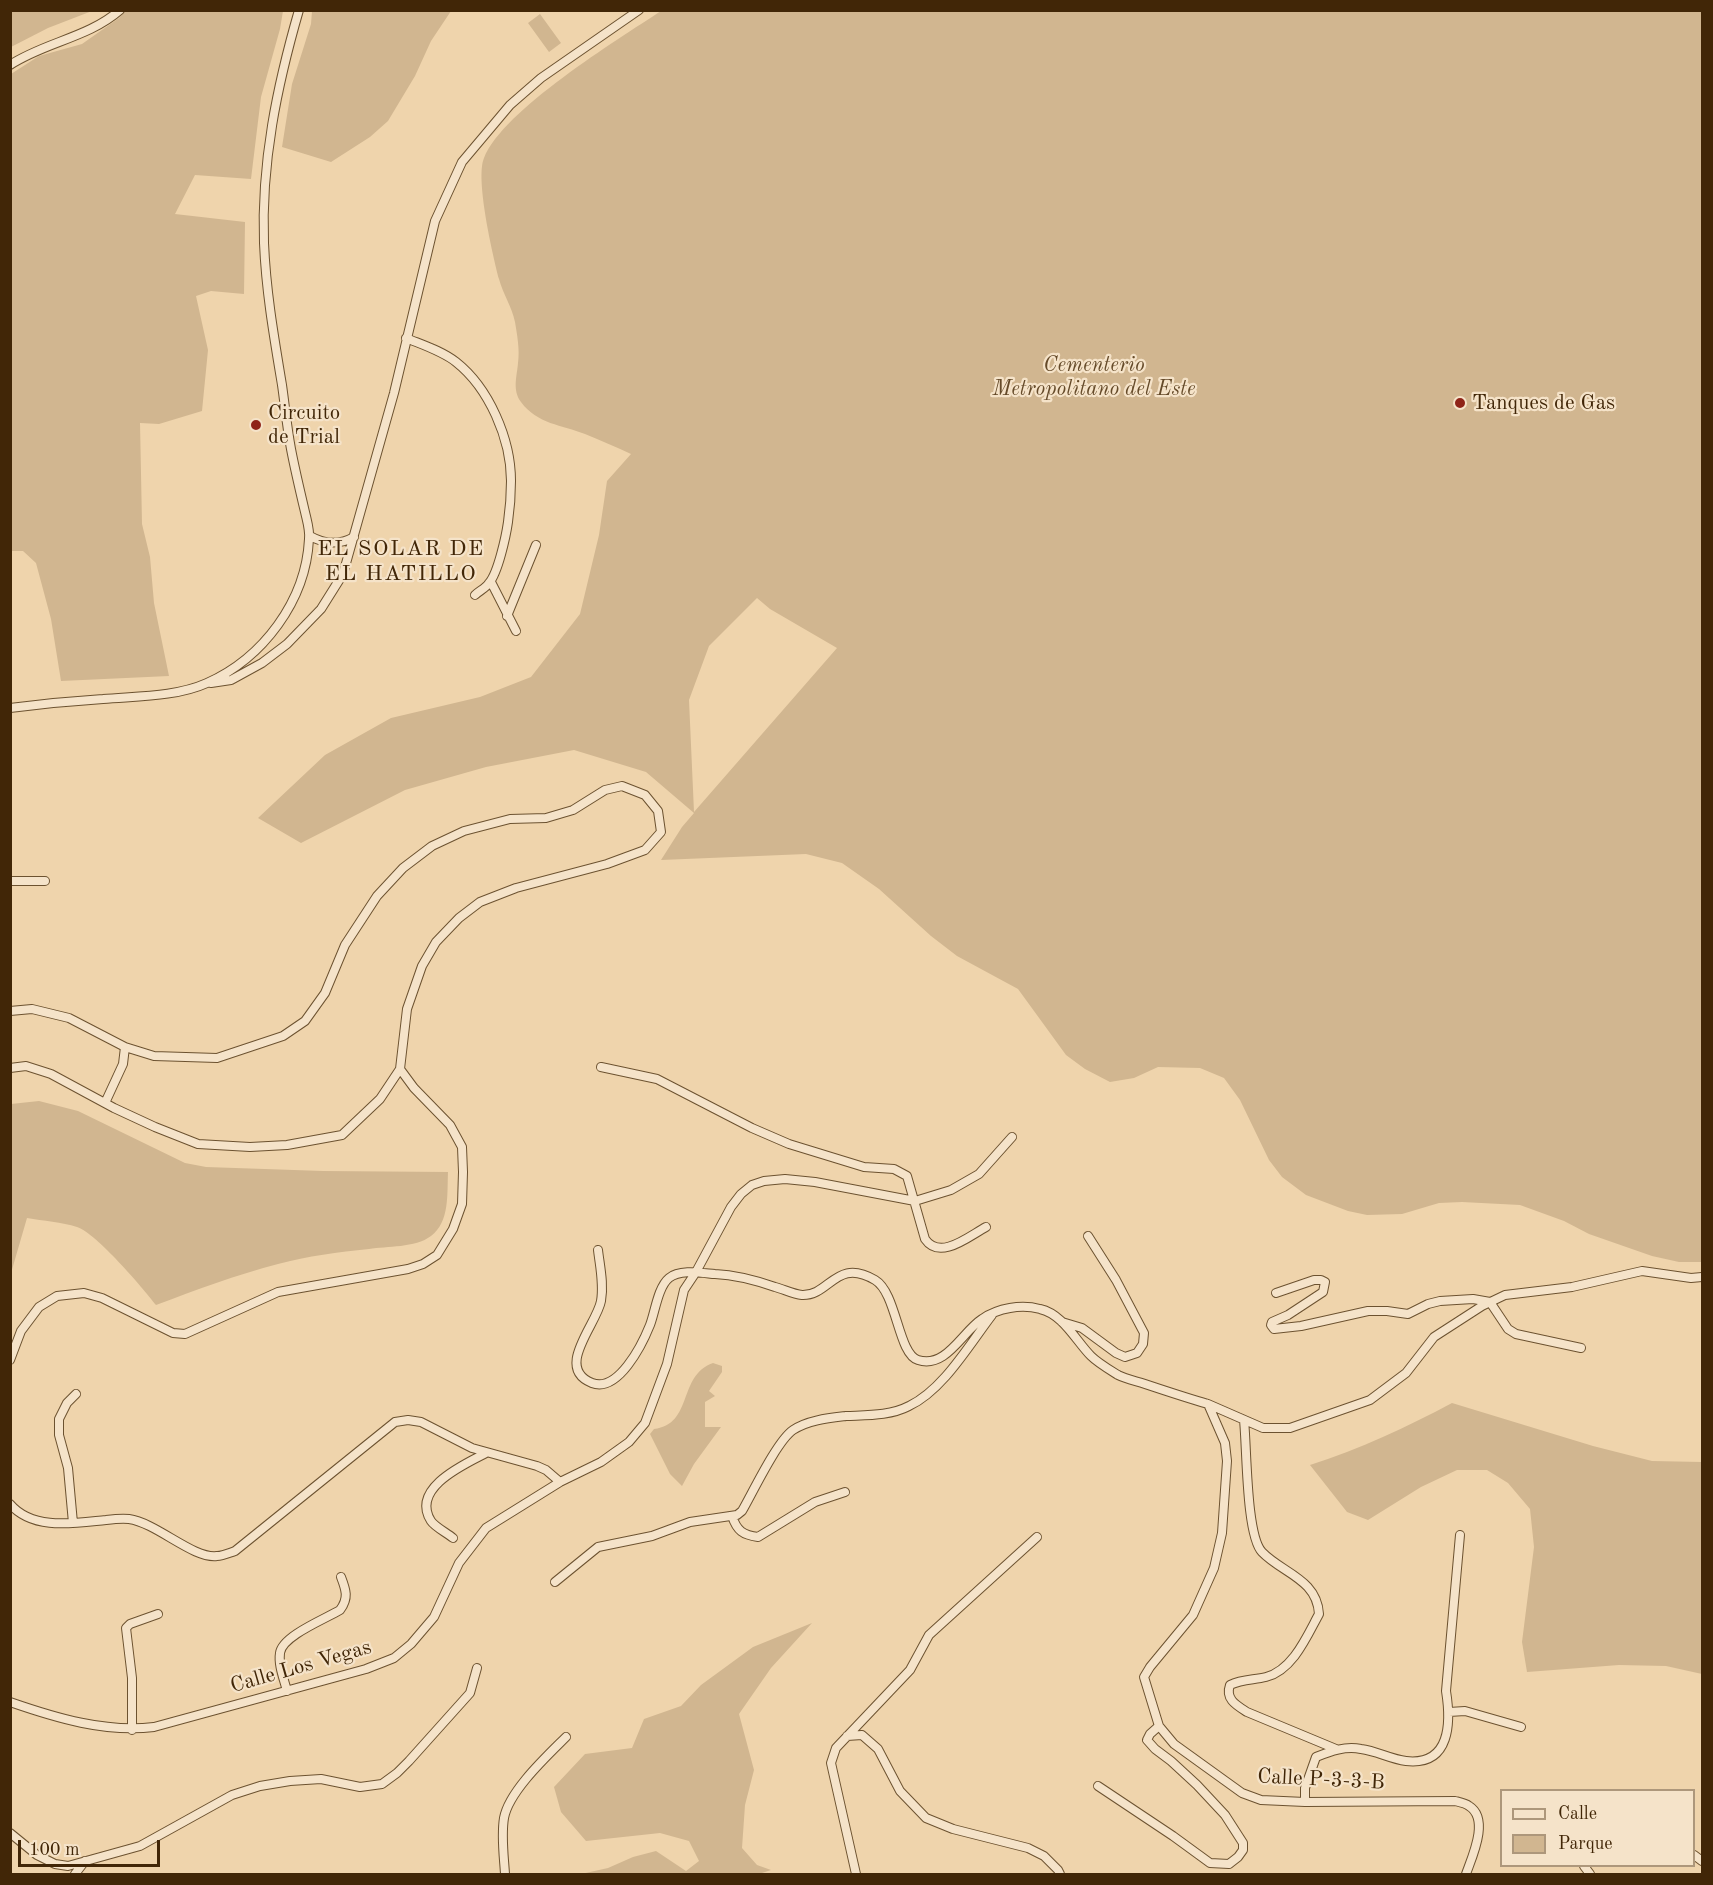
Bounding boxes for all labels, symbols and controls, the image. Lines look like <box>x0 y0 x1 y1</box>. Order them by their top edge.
park label: Cementerio Metropolitano del Este <box>992 352 1196 402</box>
place label: Tanques de Gas <box>1472 390 1615 416</box>
marker: Tanques de Gas <box>1453 396 1467 410</box>
place label: Circuito de Trial <box>268 400 340 450</box>
marker: Circuito de Trial <box>249 418 263 432</box>
district label: EL SOLAR DE EL HATILLO <box>317 536 485 588</box>
street label: Calle Los Vegas <box>228 1635 374 1699</box>
street label: Calle P-3-3-B <box>1257 1764 1385 1796</box>
legend <box>1500 1789 1695 1867</box>
text: Calle <box>1558 1805 1597 1823</box>
scale bar <box>21 1828 164 1866</box>
text: Parque <box>1558 1835 1613 1853</box>
text: 100 m <box>29 1841 80 1859</box>

